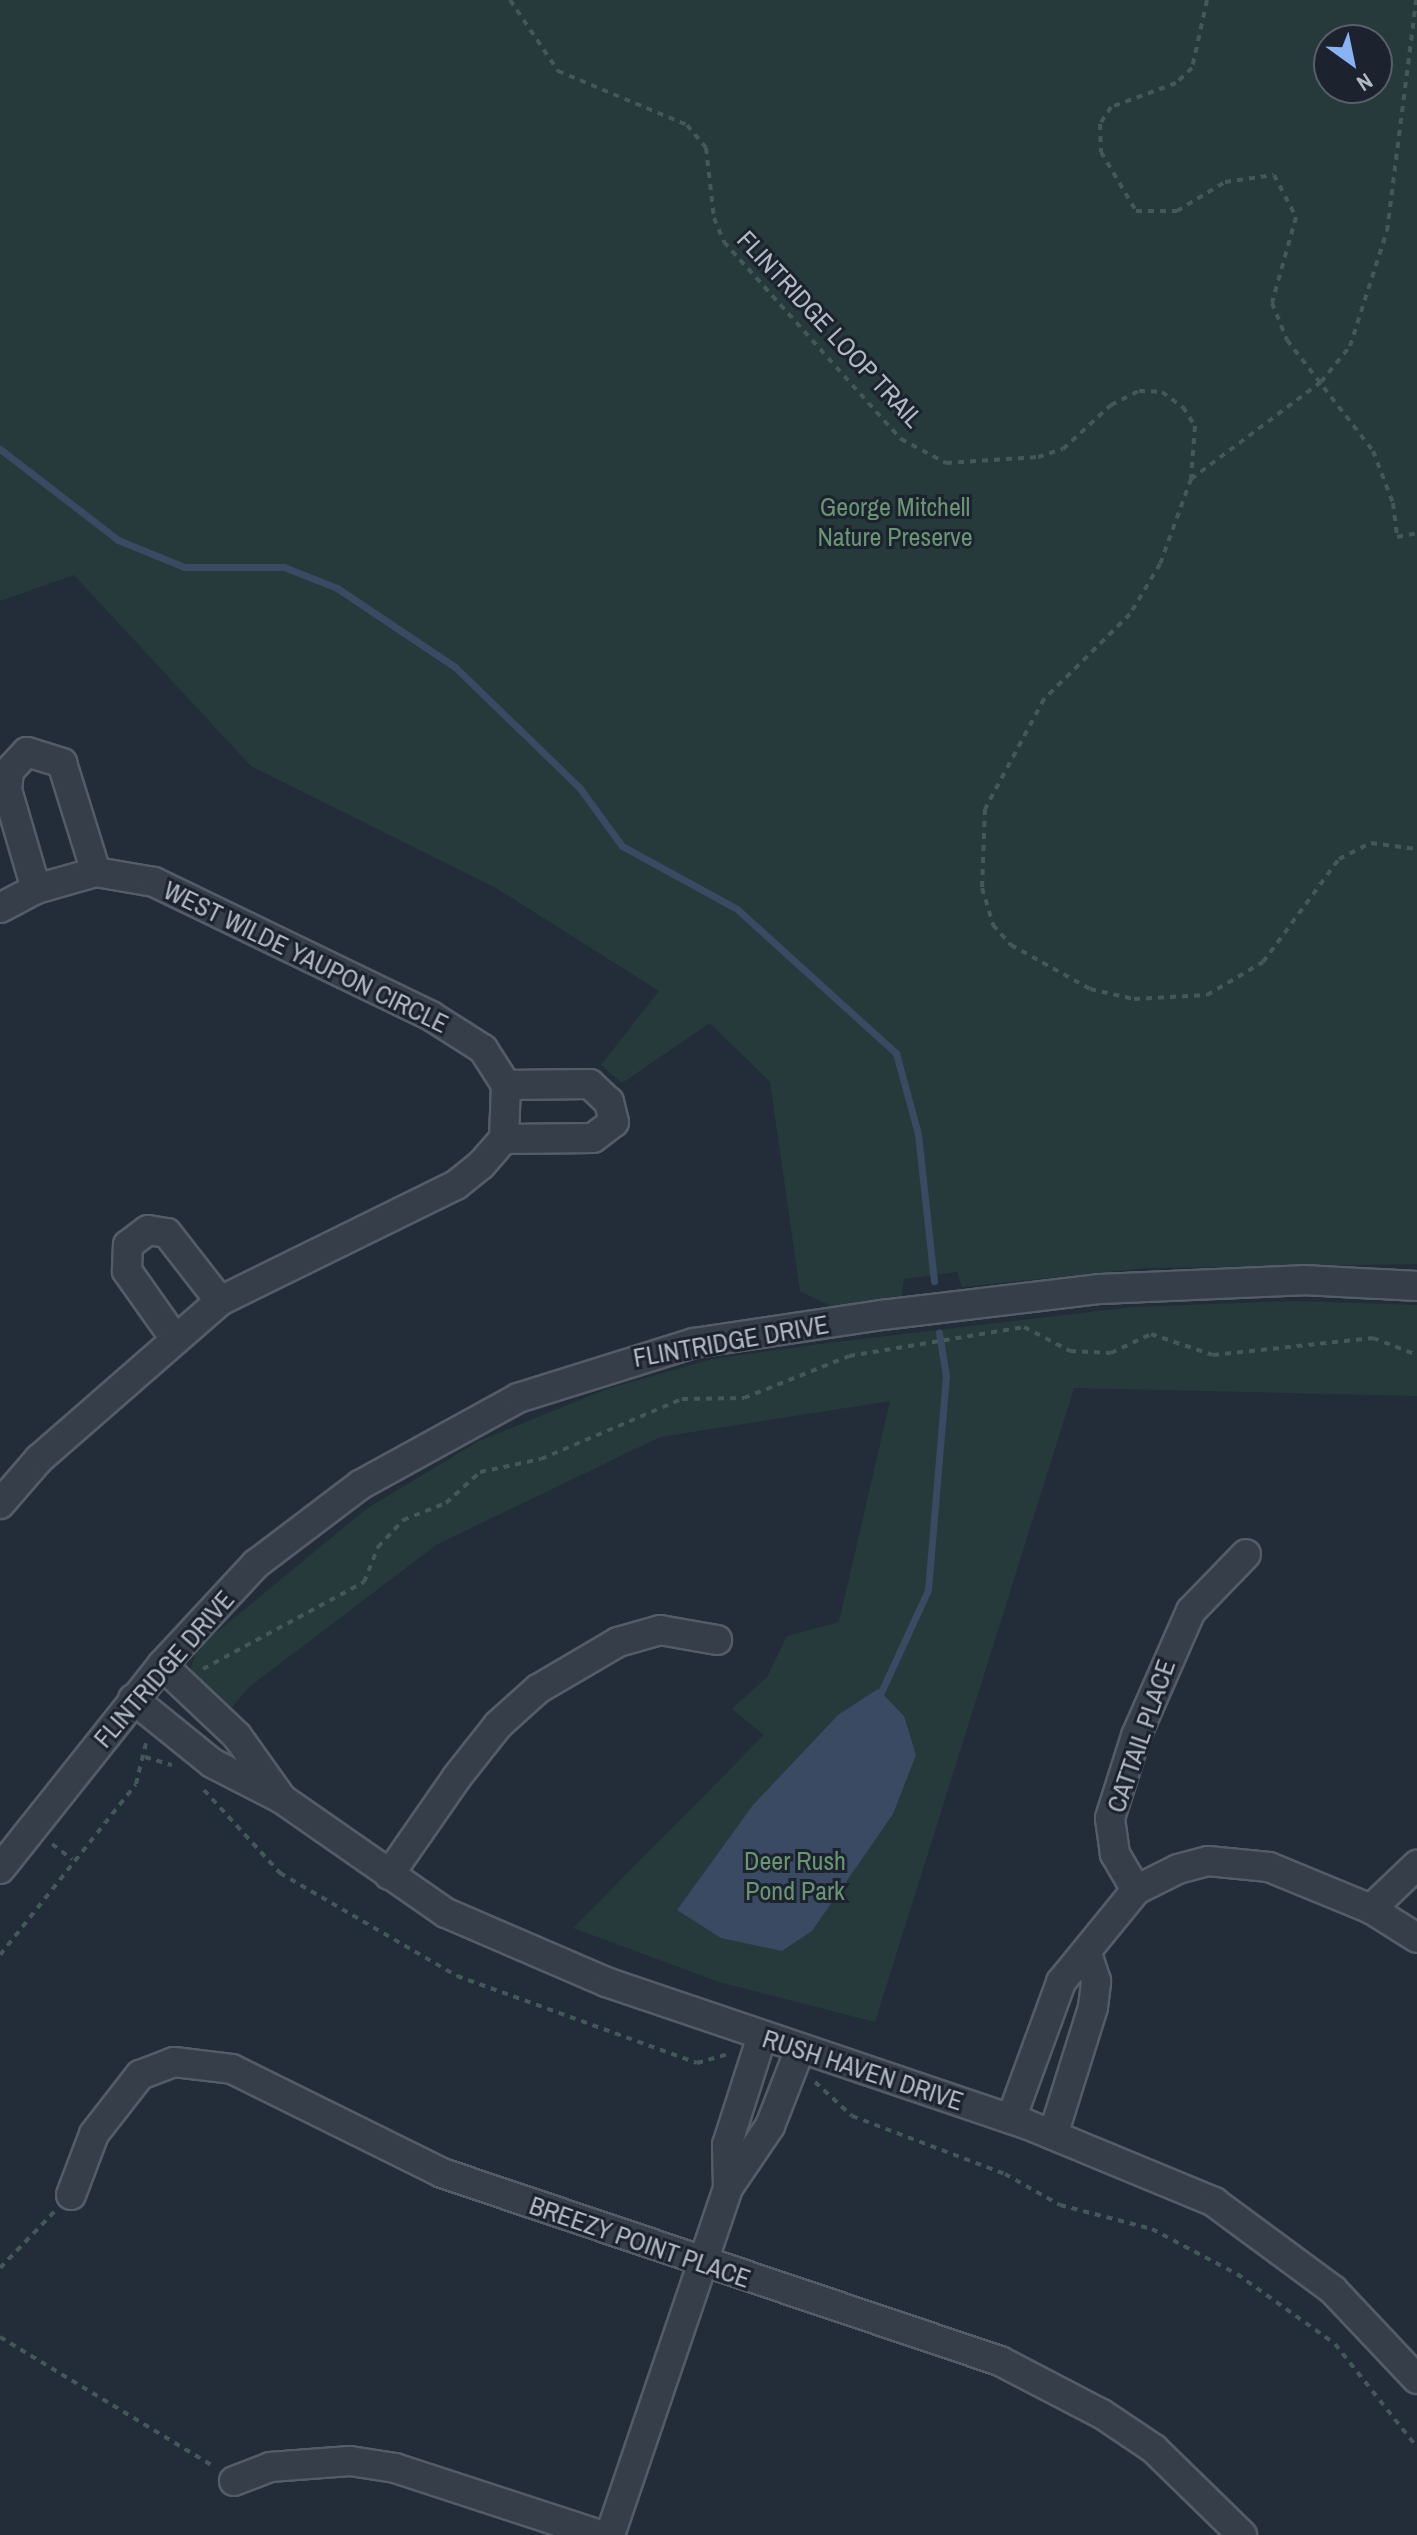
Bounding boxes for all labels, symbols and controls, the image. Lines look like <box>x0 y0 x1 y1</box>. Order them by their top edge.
north arrow <box>1313 24 1393 104</box>
text: N <box>1351 66 1379 99</box>
street label: FLINTRIDGE LOOP TRAIL <box>731 224 929 434</box>
park label: George Mitchell Nature Preserve <box>817 491 973 552</box>
street label: WEST WILDE YAUPON CIRCLE <box>158 874 454 1040</box>
street label: FLINTRIDGE DRIVE <box>631 1308 831 1374</box>
street label: FLINTRIDGE DRIVE <box>87 1584 241 1754</box>
street label: CATTAIL PLACE <box>1100 1655 1182 1817</box>
park label: Deer Rush Pond Park <box>744 1845 846 1906</box>
street label: RUSH HAVEN DRIVE <box>759 2023 967 2117</box>
street label: BREEZY POINT PLACE <box>525 2189 755 2295</box>

